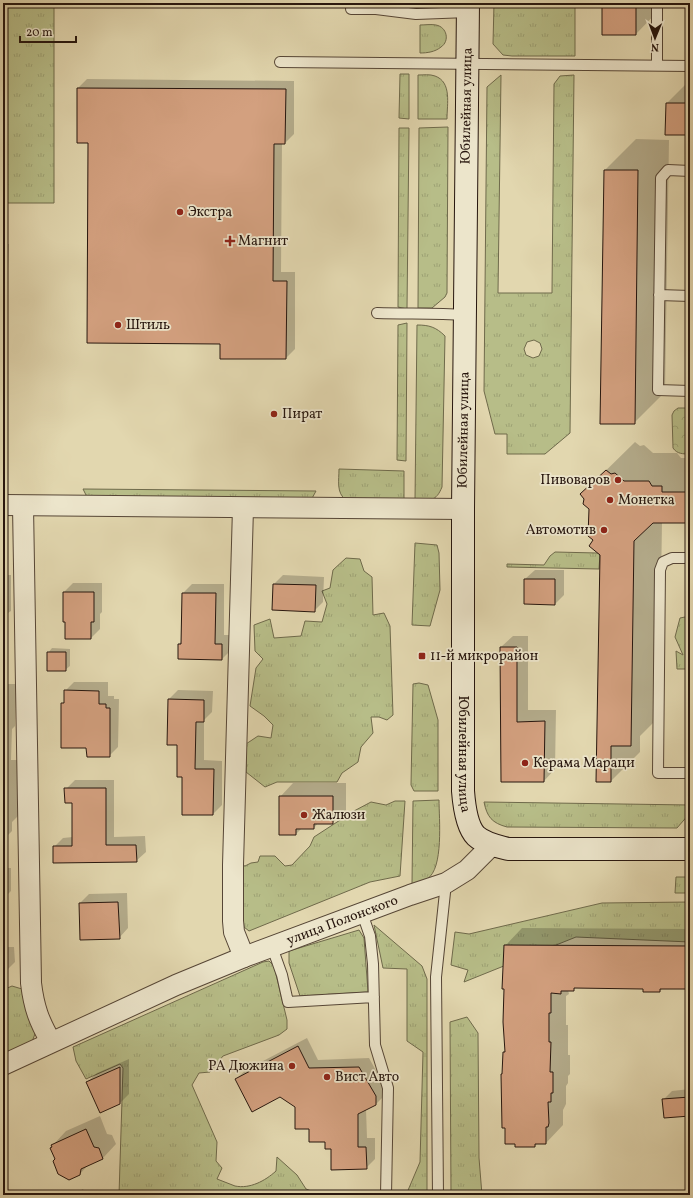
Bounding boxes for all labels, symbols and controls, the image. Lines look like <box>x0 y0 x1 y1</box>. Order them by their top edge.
scale bar <box>20 18 76 44</box>
north arrow <box>635 18 675 58</box>
text: 20 m <box>26 25 53 41</box>
text: N <box>651 39 659 54</box>
street label: Юбилейная улица <box>456 47 478 165</box>
place label: Экстра <box>188 203 232 222</box>
marker: Экстра <box>175 207 185 217</box>
place label: Магнит <box>238 232 288 251</box>
marker: Магнит <box>225 236 235 246</box>
place label: Штиль <box>126 316 170 335</box>
marker: Штиль <box>113 320 123 330</box>
street label: Юбилейная улица <box>453 371 475 489</box>
place label: Пират <box>282 405 322 424</box>
marker: Пират <box>269 409 279 419</box>
place label: Пивоваров <box>540 471 610 490</box>
marker: Пивоваров <box>613 475 623 485</box>
place label: Монетка <box>618 491 675 510</box>
marker: Монетка <box>605 495 615 505</box>
place label: Автомотив <box>526 521 596 540</box>
marker: Автомотив <box>599 525 609 535</box>
place label: 11-й микрорайон <box>430 647 539 666</box>
marker: 11-й микрорайон <box>417 651 427 661</box>
street label: Юбилейная улица <box>453 695 475 814</box>
place label: Керама Мараци <box>533 754 635 773</box>
marker: Керама Мараци <box>520 758 530 768</box>
place label: Жалюзи <box>312 806 366 825</box>
marker: Жалюзи <box>299 810 309 820</box>
street label: улица Полонского <box>284 891 401 950</box>
place label: РА Дюжина <box>208 1057 284 1076</box>
marker: РА Дюжина <box>287 1061 297 1071</box>
place label: Вист Авто <box>335 1068 399 1087</box>
marker: Вист Авто <box>322 1072 332 1082</box>

